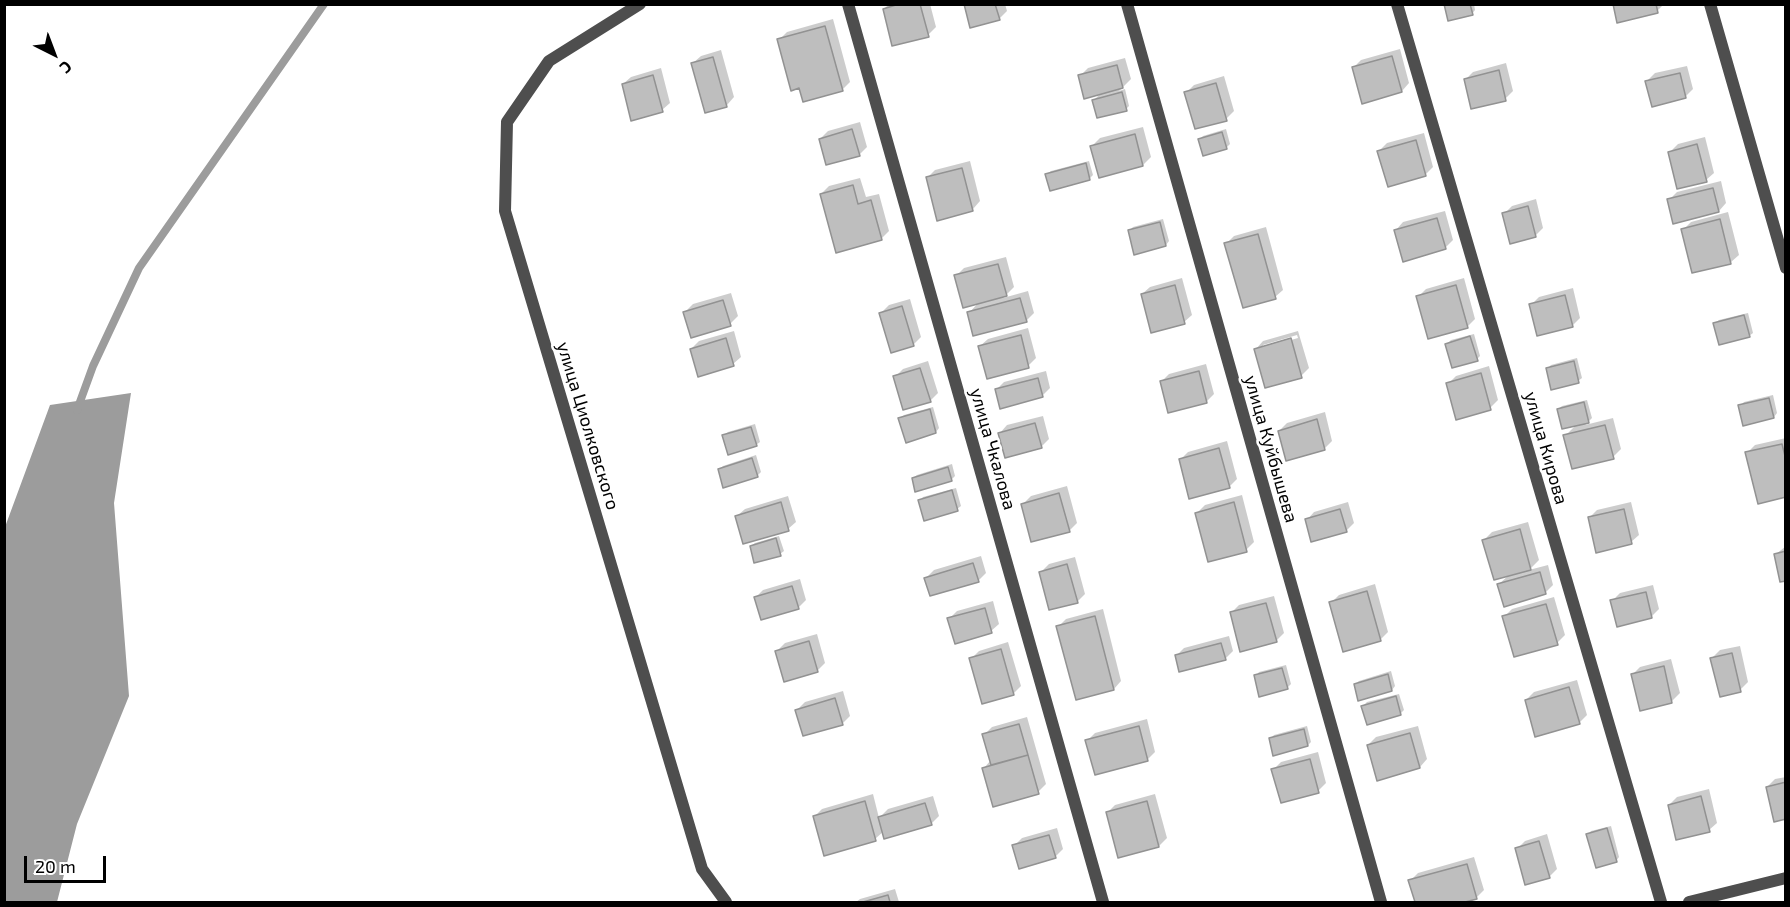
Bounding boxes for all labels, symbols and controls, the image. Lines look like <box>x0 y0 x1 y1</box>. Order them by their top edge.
north arrow <box>24 24 84 84</box>
text: С <box>57 58 76 78</box>
street label: улица Циолковского <box>552 339 624 513</box>
street label: улица Куйбышева <box>1240 373 1302 525</box>
street label: улица Чкалова <box>965 386 1021 512</box>
street label: улица Кирова <box>1520 389 1572 507</box>
scale bar <box>27 844 110 882</box>
text: 20 m <box>35 855 76 877</box>

